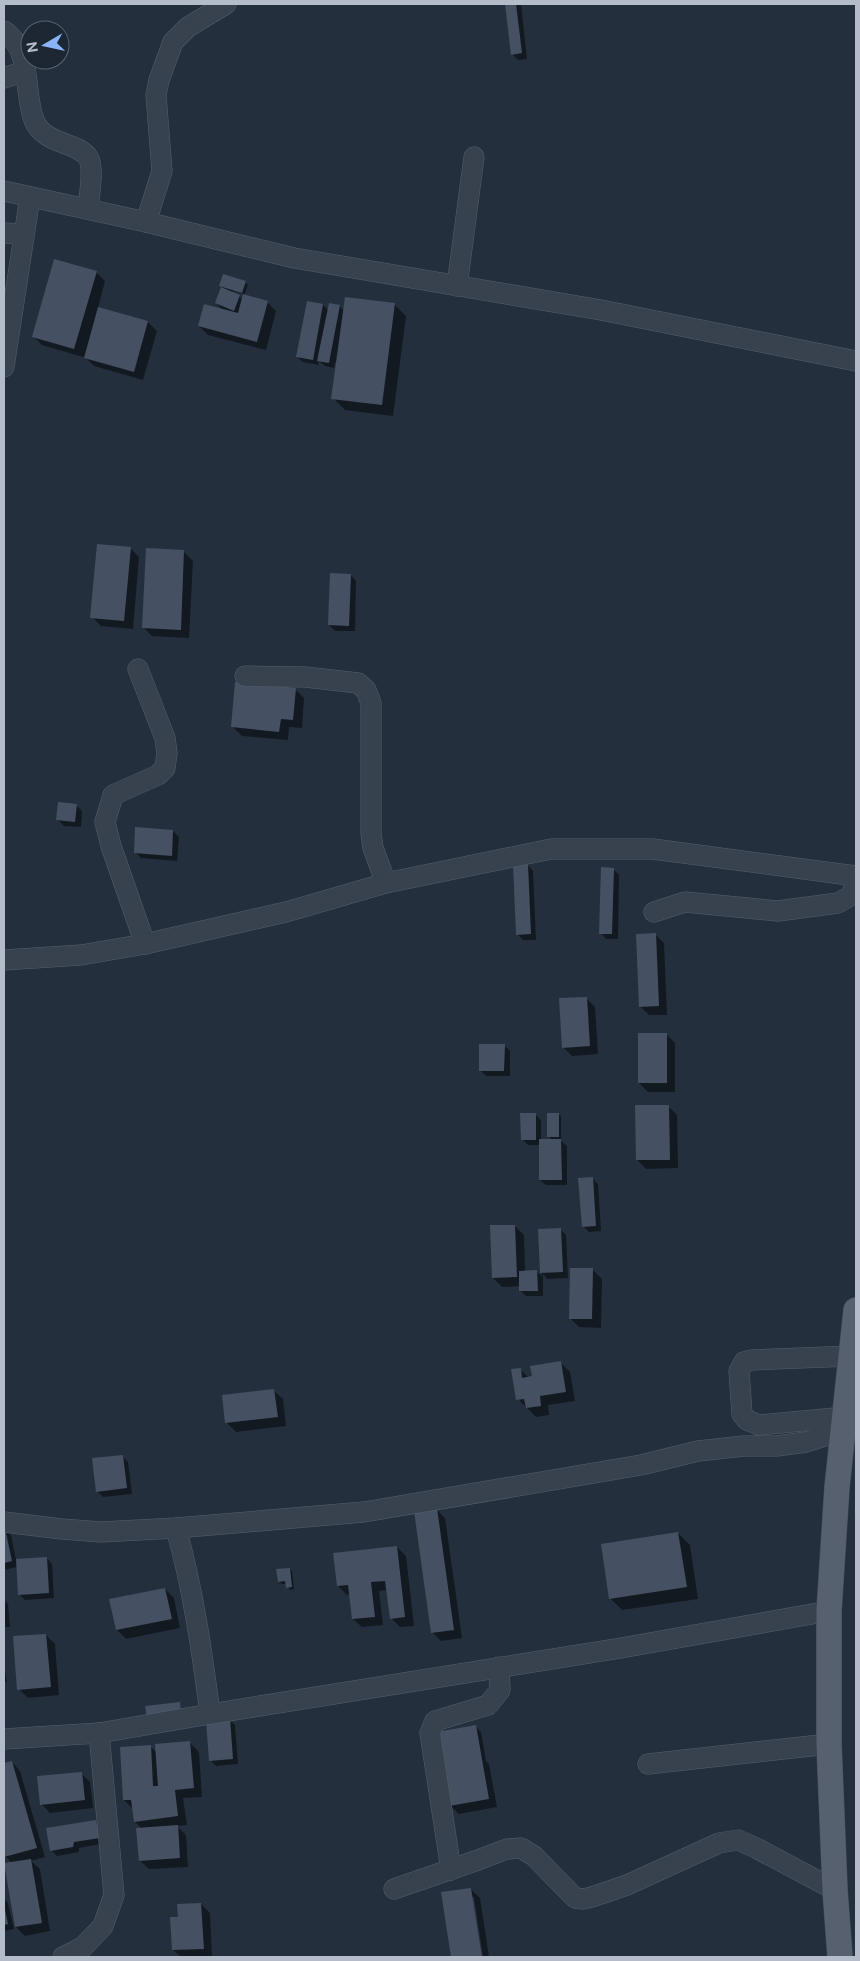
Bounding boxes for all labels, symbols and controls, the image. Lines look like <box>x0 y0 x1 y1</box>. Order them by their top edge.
north arrow <box>20 20 70 70</box>
text: N <box>23 40 41 54</box>

